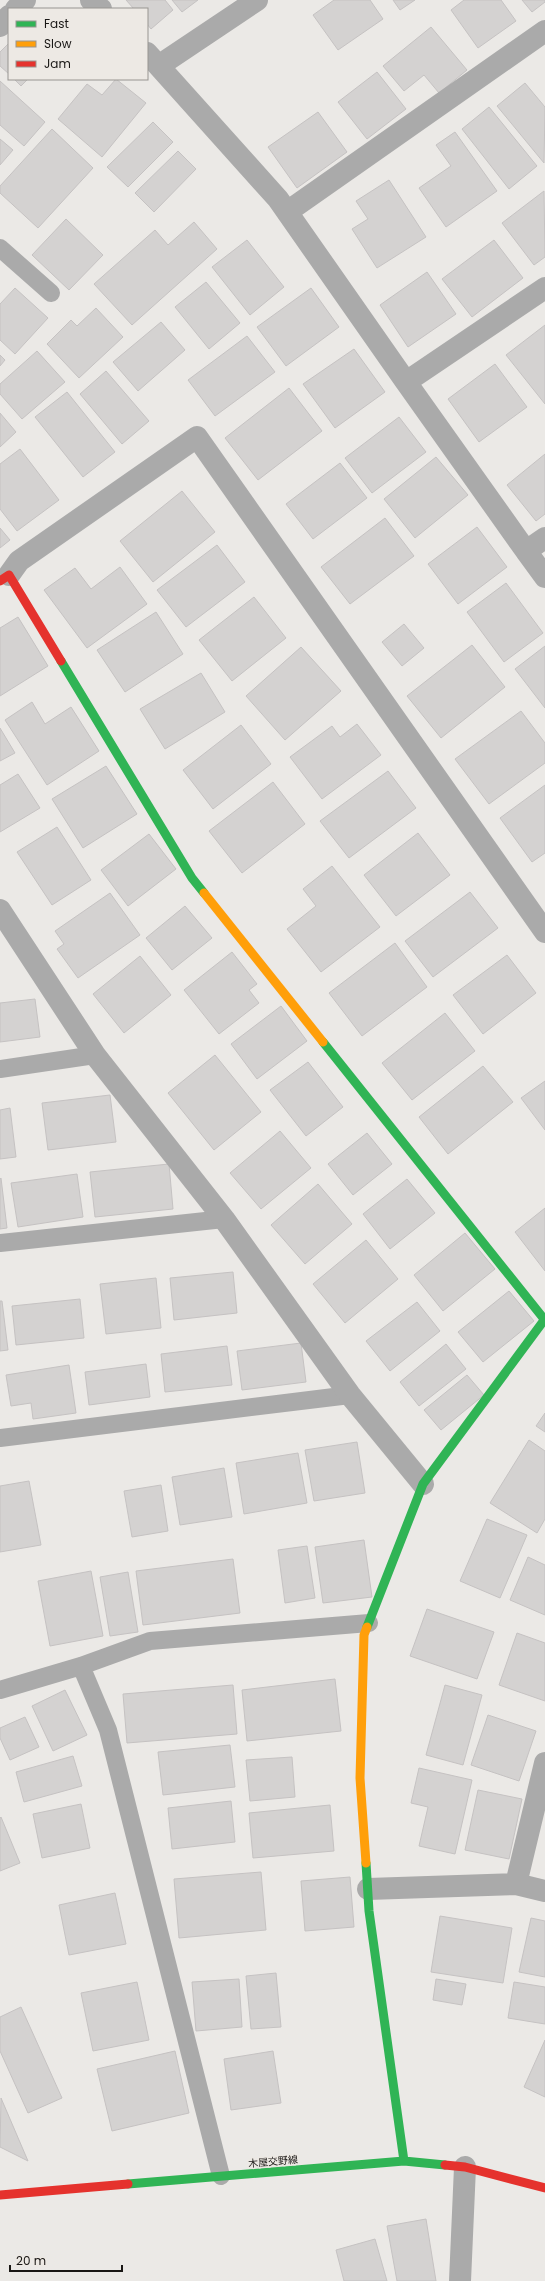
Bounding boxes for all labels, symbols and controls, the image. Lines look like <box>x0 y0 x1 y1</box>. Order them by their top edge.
legend <box>8 8 148 80</box>
text: Fast <box>44 15 69 32</box>
text: Slow <box>44 35 72 52</box>
text: Jam <box>44 55 71 72</box>
street label: 木屋交野線 <box>247 2152 299 2171</box>
scale bar <box>10 2247 122 2273</box>
text: 20 m <box>16 2252 46 2269</box>

